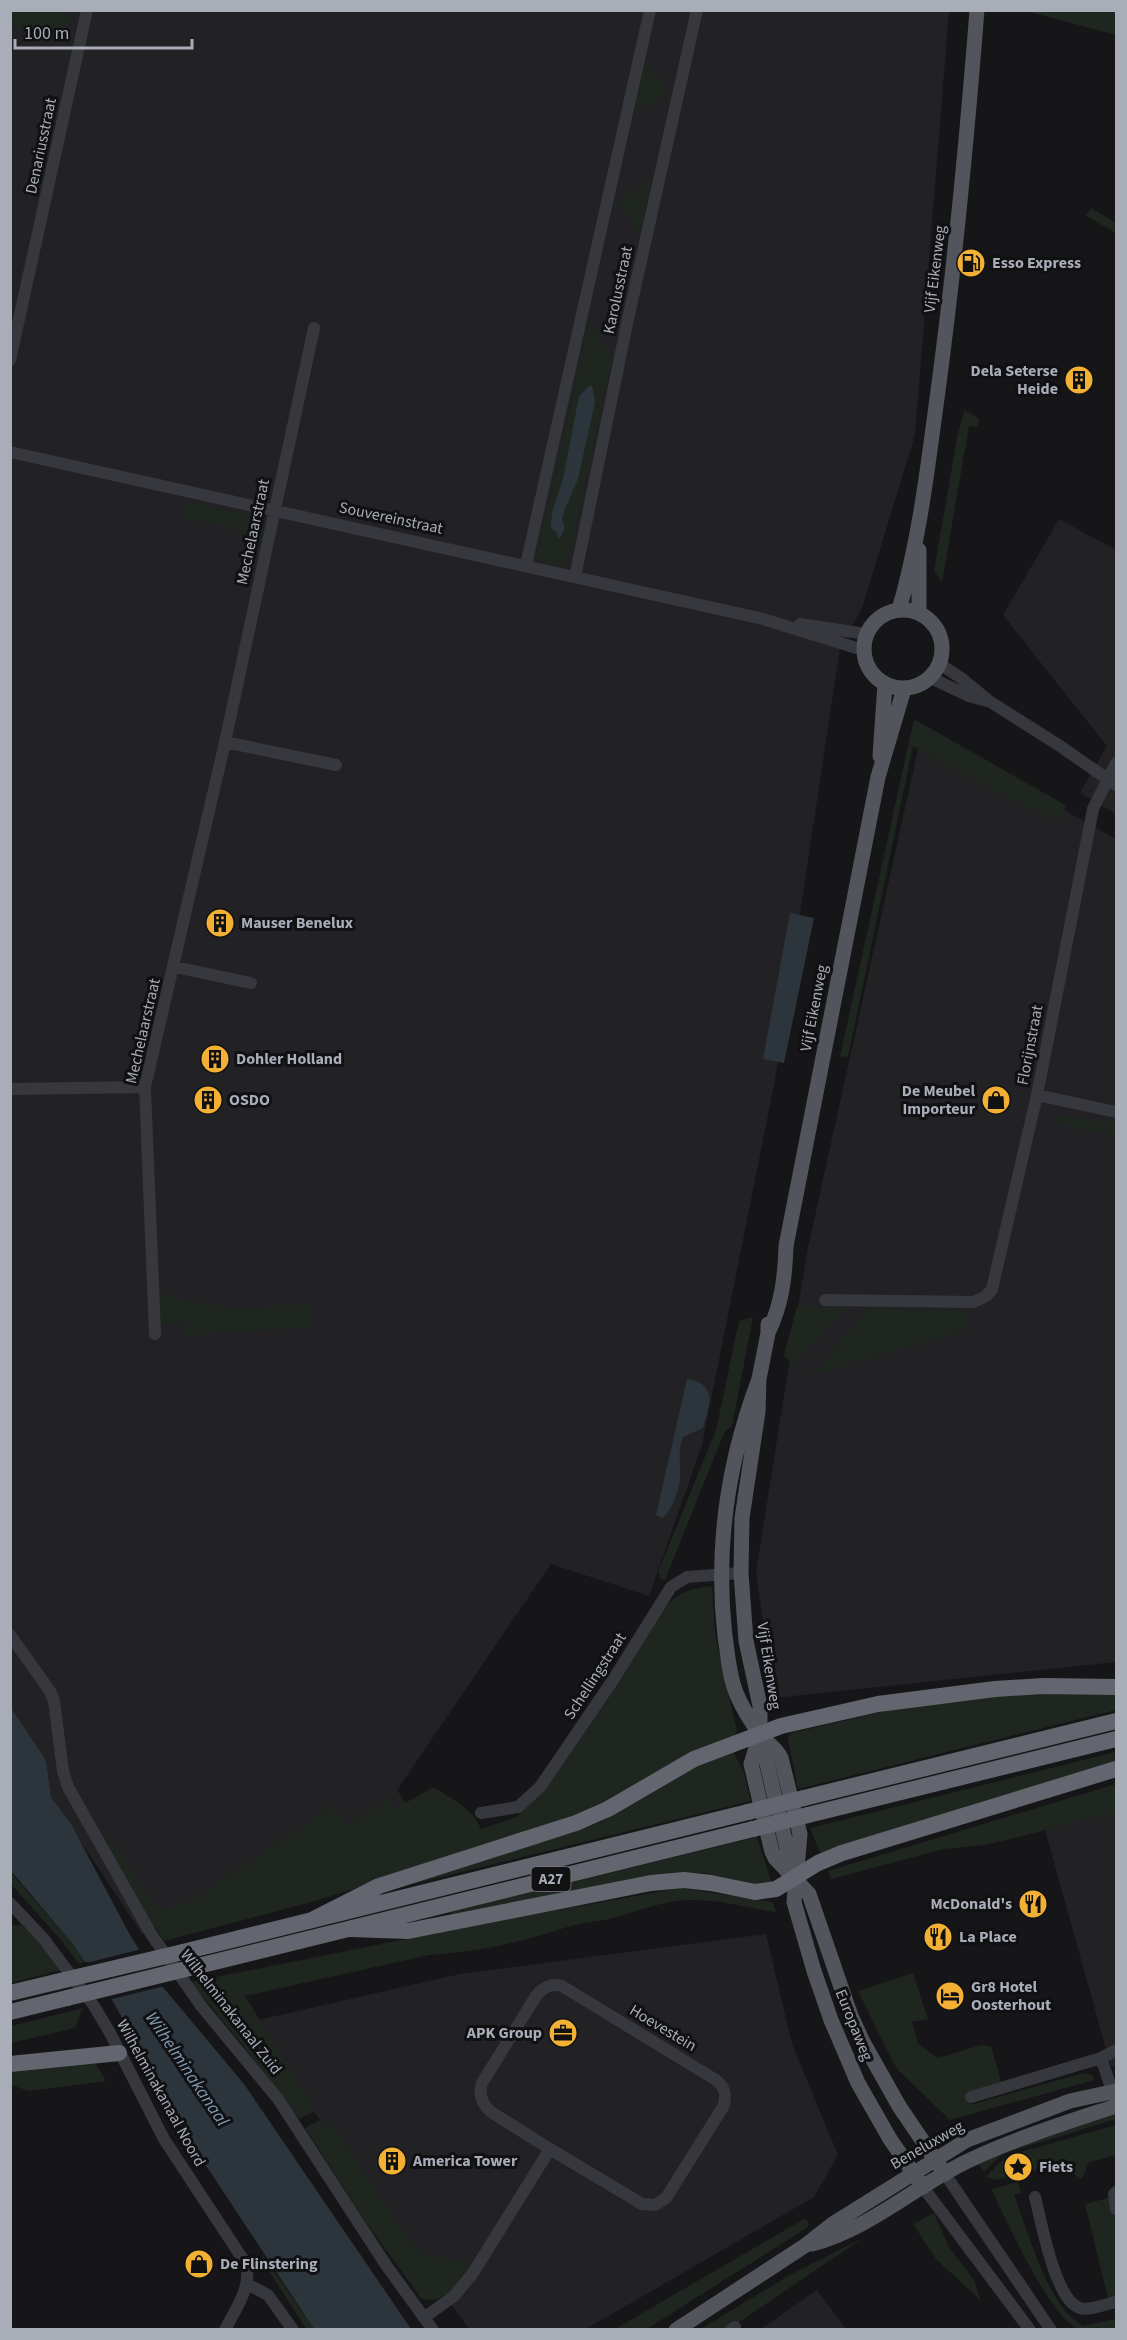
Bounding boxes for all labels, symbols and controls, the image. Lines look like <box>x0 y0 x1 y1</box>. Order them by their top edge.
scale bar <box>15 12 192 50</box>
text: 100 m <box>24 21 69 46</box>
street label: Denariusstraat <box>20 95 62 196</box>
street label: Vijf Eikenweg <box>919 224 951 314</box>
street label: Karolusstraat <box>598 244 638 336</box>
fuel station icon: Esso Express <box>955 247 987 279</box>
place label: Esso Express <box>992 252 1081 274</box>
place label: Dela Seterse Heide <box>971 360 1058 400</box>
building icon: Dela Seterse Heide <box>1063 364 1095 396</box>
street label: Mechelaarstraat <box>231 477 275 587</box>
street label: Souvereinstraat <box>337 496 445 540</box>
building icon: Mauser Benelux <box>204 907 236 939</box>
place label: Mauser Benelux <box>241 912 353 934</box>
street label: Vijf Eikenweg <box>795 963 833 1053</box>
street label: Mechelaarstraat <box>120 976 166 1086</box>
street label: Florijnstraat <box>1011 1003 1049 1087</box>
building icon: Dohler Holland <box>199 1043 231 1075</box>
place label: Dohler Holland <box>236 1048 342 1070</box>
place label: De Meubel Importeur <box>902 1080 976 1120</box>
building icon: OSDO <box>192 1084 224 1116</box>
shop icon: De Meubel Importeur <box>980 1084 1012 1116</box>
place label: OSDO <box>229 1089 270 1111</box>
street label: Vijf Eikenweg <box>751 1621 787 1711</box>
street label: Schellingstraat <box>559 1628 632 1724</box>
road number: A27 <box>532 1867 570 1891</box>
restaurant icon: McDonald's <box>1017 1888 1049 1920</box>
place label: McDonald's <box>930 1893 1012 1915</box>
restaurant icon: La Place <box>922 1921 954 1953</box>
place label: La Place <box>959 1926 1017 1948</box>
street label: Wilhelminakanaal Zuid <box>176 1946 286 2078</box>
place label: Gr8 Hotel Oosterhout <box>971 1976 1051 2016</box>
hotel icon: Gr8 Hotel Oosterhout <box>934 1980 966 2012</box>
street label: Europaweg <box>830 1986 878 2064</box>
street label: Hoevestein <box>625 1999 701 2057</box>
water label: Wilhelminakanaal <box>141 2008 233 2130</box>
street label: Wilhelminakanaal Noord <box>111 2015 211 2171</box>
office icon: APK Group <box>547 2017 579 2049</box>
place label: APK Group <box>466 2022 542 2044</box>
street label: Beneluxweg <box>886 2115 968 2175</box>
building icon: America Tower <box>376 2145 408 2177</box>
place label: America Tower <box>412 2150 518 2172</box>
place icon: Fiets <box>1002 2151 1034 2183</box>
place label: Fiets <box>1039 2156 1073 2178</box>
shop icon: De Flinstering <box>183 2248 215 2280</box>
place label: De Flinstering <box>220 2253 318 2275</box>

